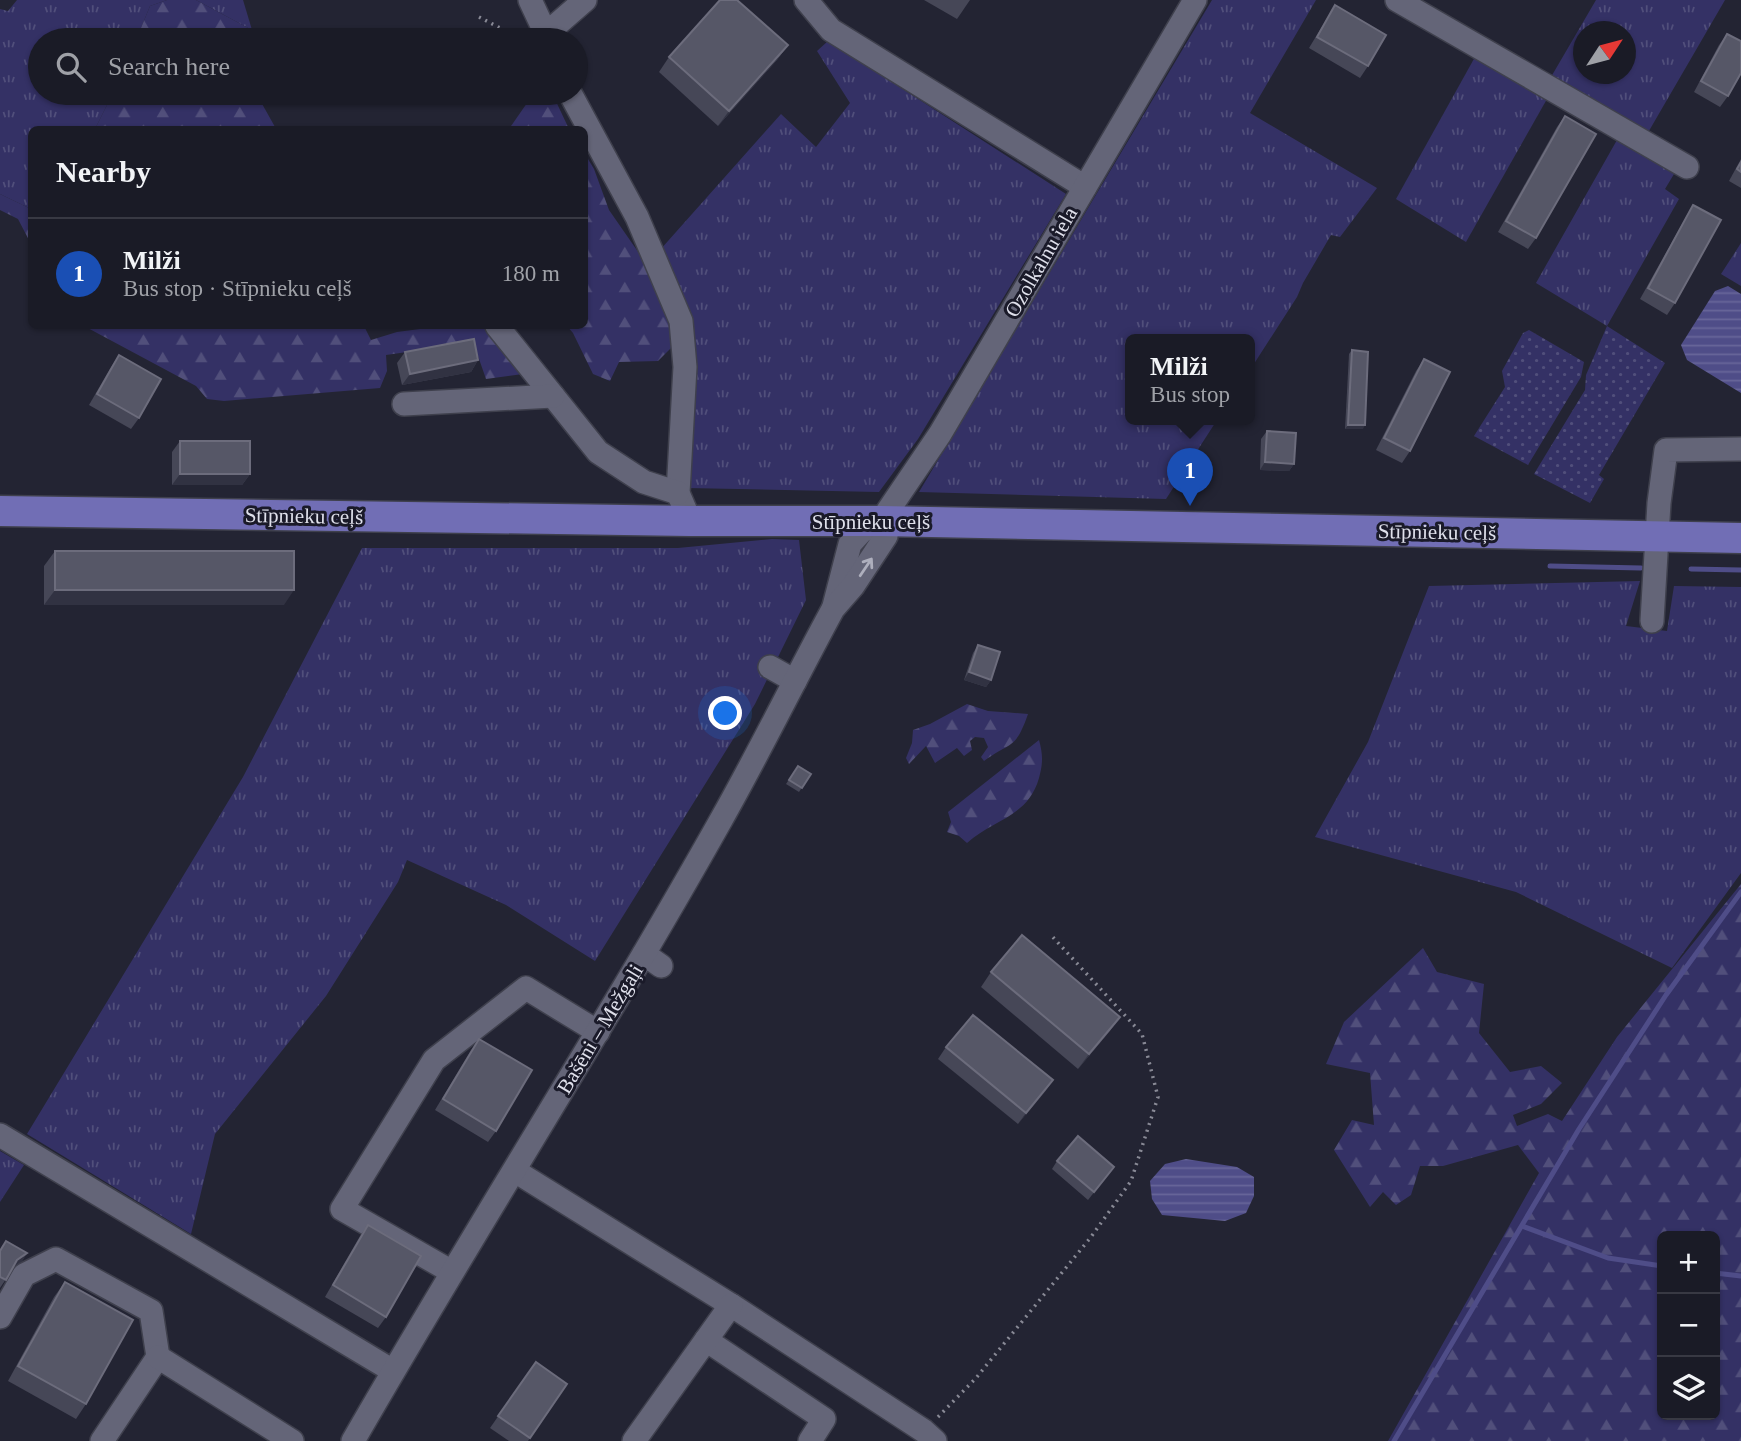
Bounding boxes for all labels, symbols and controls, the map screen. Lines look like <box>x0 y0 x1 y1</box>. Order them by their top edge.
north arrow <box>1573 21 1636 84</box>
search box <box>28 28 588 105</box>
icon: search <box>52 48 90 86</box>
text: Search here <box>108 52 230 81</box>
text: Nearby <box>56 155 151 188</box>
street label: Ozolkalnu iela <box>1000 202 1082 321</box>
text: Milži <box>123 246 181 275</box>
text: 1 <box>73 261 85 286</box>
text: 180 m <box>502 261 560 286</box>
text: Bus stop · Stīpnieku ceļš <box>123 276 352 301</box>
popup <box>1125 334 1255 425</box>
text: Milži <box>1150 352 1208 381</box>
text: Bus stop <box>1150 382 1230 407</box>
pin: 1 <box>1167 448 1213 506</box>
street label: Stīpnieku ceļš <box>245 503 363 529</box>
street label: Stīpnieku ceļš <box>812 510 930 534</box>
street label: Stīpnieku ceļš <box>1378 519 1496 545</box>
one-way arrow <box>859 558 873 578</box>
your location <box>708 696 742 730</box>
street label: Bašēni – Mežgaļi <box>552 960 648 1098</box>
map controls <box>1657 1231 1720 1420</box>
button: + <box>1657 1231 1720 1294</box>
button: − <box>1657 1294 1720 1357</box>
button: layers <box>1657 1357 1720 1420</box>

